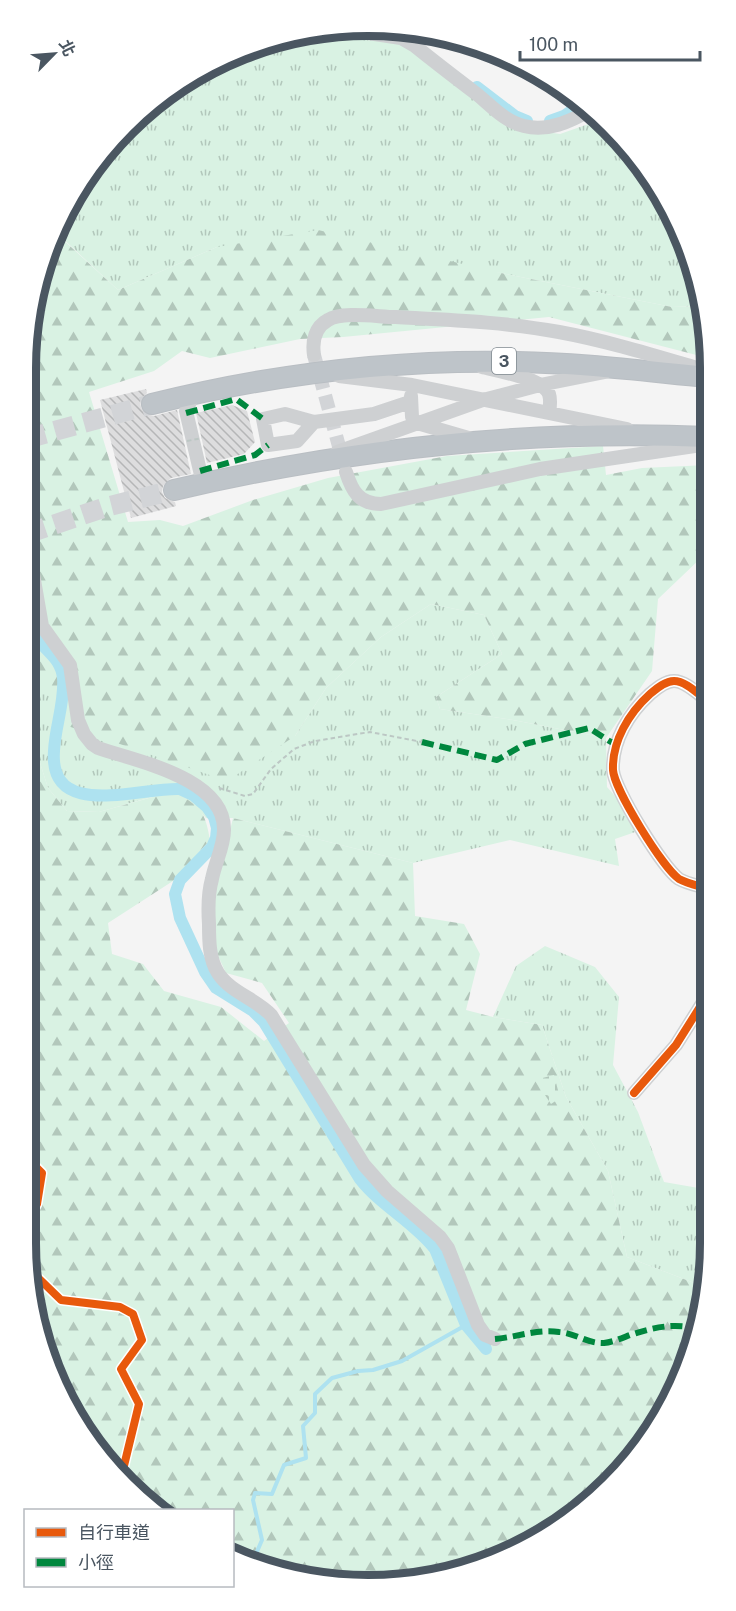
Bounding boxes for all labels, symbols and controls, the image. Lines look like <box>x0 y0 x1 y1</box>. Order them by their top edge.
north arrow <box>24 24 84 84</box>
scale bar <box>520 24 700 62</box>
text: 100 m <box>529 34 578 55</box>
text: 北 <box>55 37 79 59</box>
road number: 3 <box>492 348 516 374</box>
legend <box>24 1509 234 1587</box>
text: 自行車道 <box>78 1522 150 1543</box>
text: 小徑 <box>78 1552 114 1573</box>

